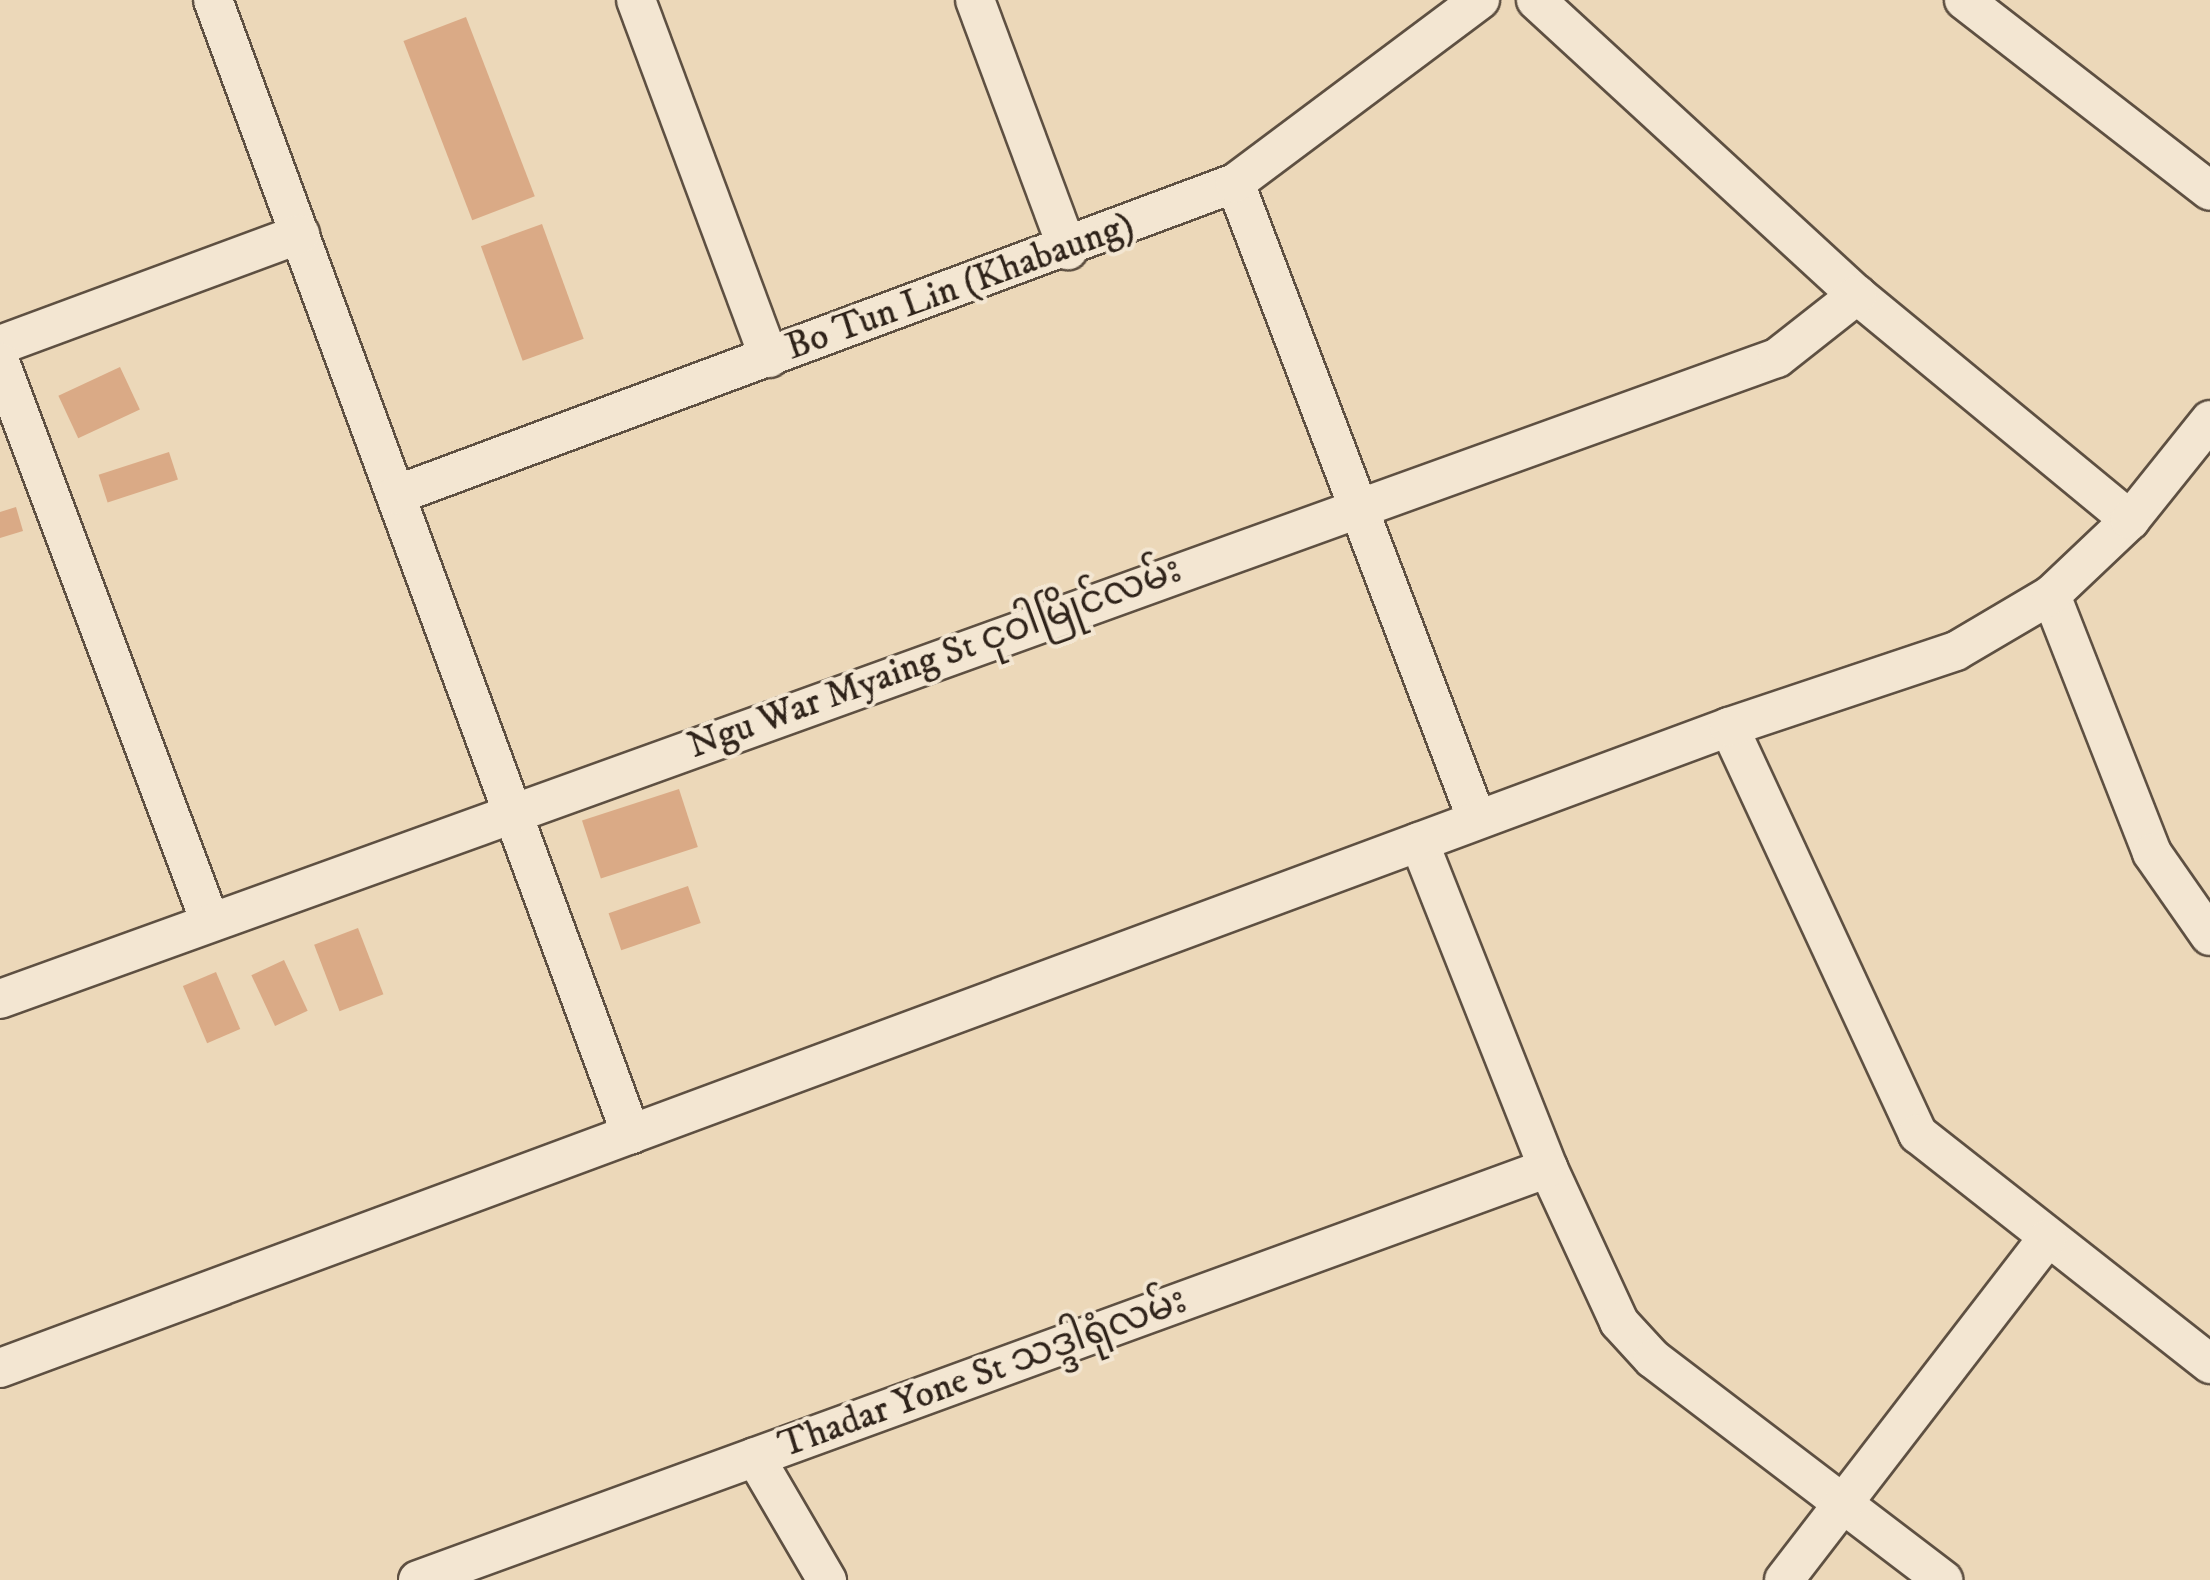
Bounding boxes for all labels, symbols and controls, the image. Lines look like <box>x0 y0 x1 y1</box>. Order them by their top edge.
street label: Bo Tun Lin (Khabaung) <box>780 203 1140 371</box>
street label: Ngu War Myaing St ငုဝါမြိုင်လမ်း <box>682 548 1188 770</box>
street label: Thadar Yone St သဒ္ဒါရုံလမ်း <box>773 1279 1193 1469</box>

